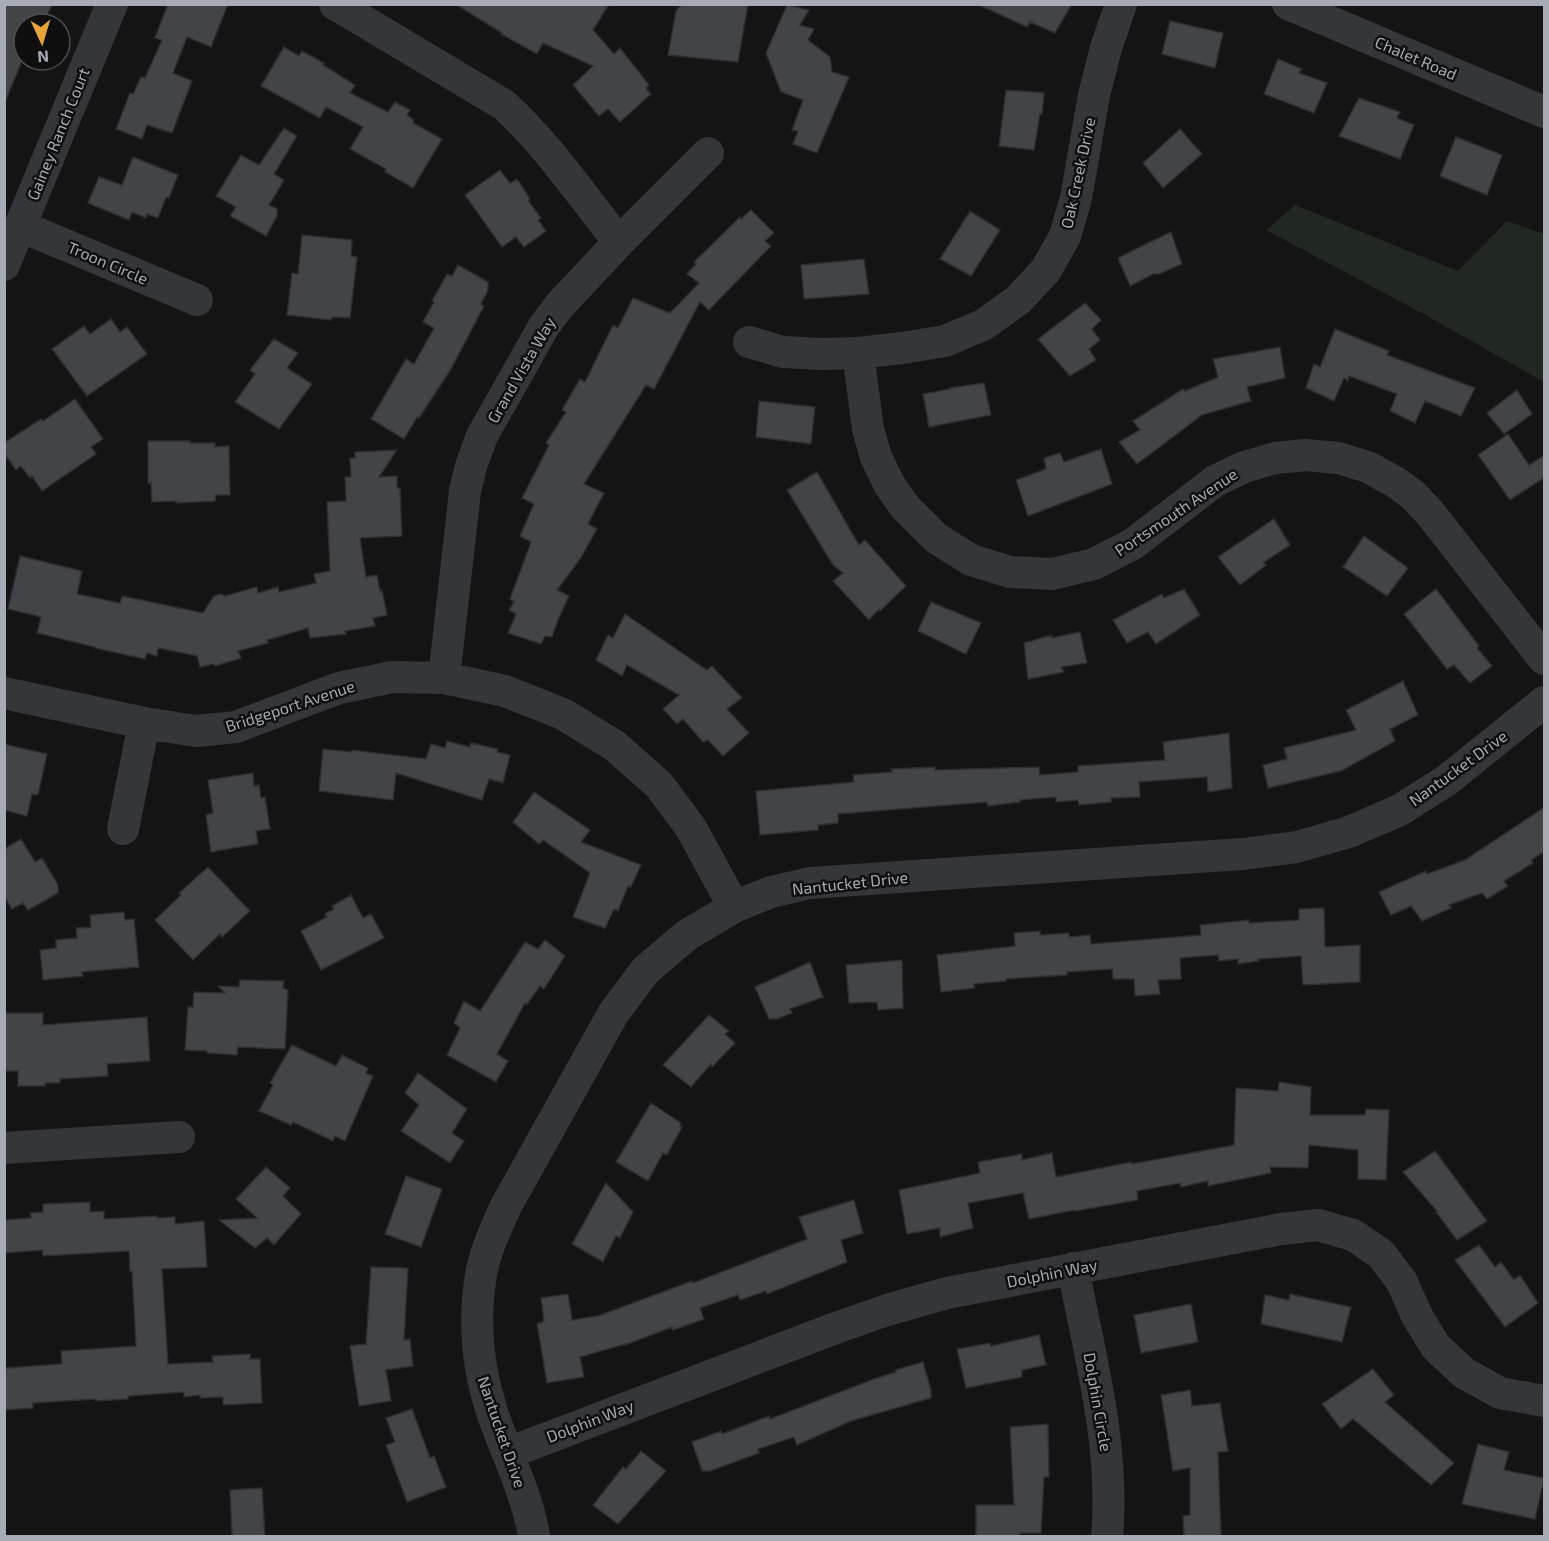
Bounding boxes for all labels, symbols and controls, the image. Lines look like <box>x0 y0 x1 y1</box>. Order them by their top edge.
north arrow <box>12 12 72 72</box>
street label: Chalet Road <box>1372 32 1460 83</box>
text: N <box>37 48 50 67</box>
street label: Gainey Ranch Court <box>22 65 93 203</box>
street label: Oak Creek Drive <box>1056 116 1099 230</box>
street label: Troon Circle <box>65 237 151 288</box>
street label: Grand Vista Way <box>483 313 559 426</box>
street label: Portsmouth Avenue <box>1111 464 1241 560</box>
street label: Bridgeport Avenue <box>223 676 357 735</box>
street label: Nantucket Drive <box>1405 726 1510 810</box>
street label: Nantucket Drive <box>791 867 909 898</box>
street label: Dolphin Way <box>1005 1254 1099 1291</box>
street label: Dolphin Circle <box>1080 1351 1117 1453</box>
street label: Nantucket Drive <box>475 1374 530 1490</box>
street label: Dolphin Way <box>544 1395 637 1446</box>

